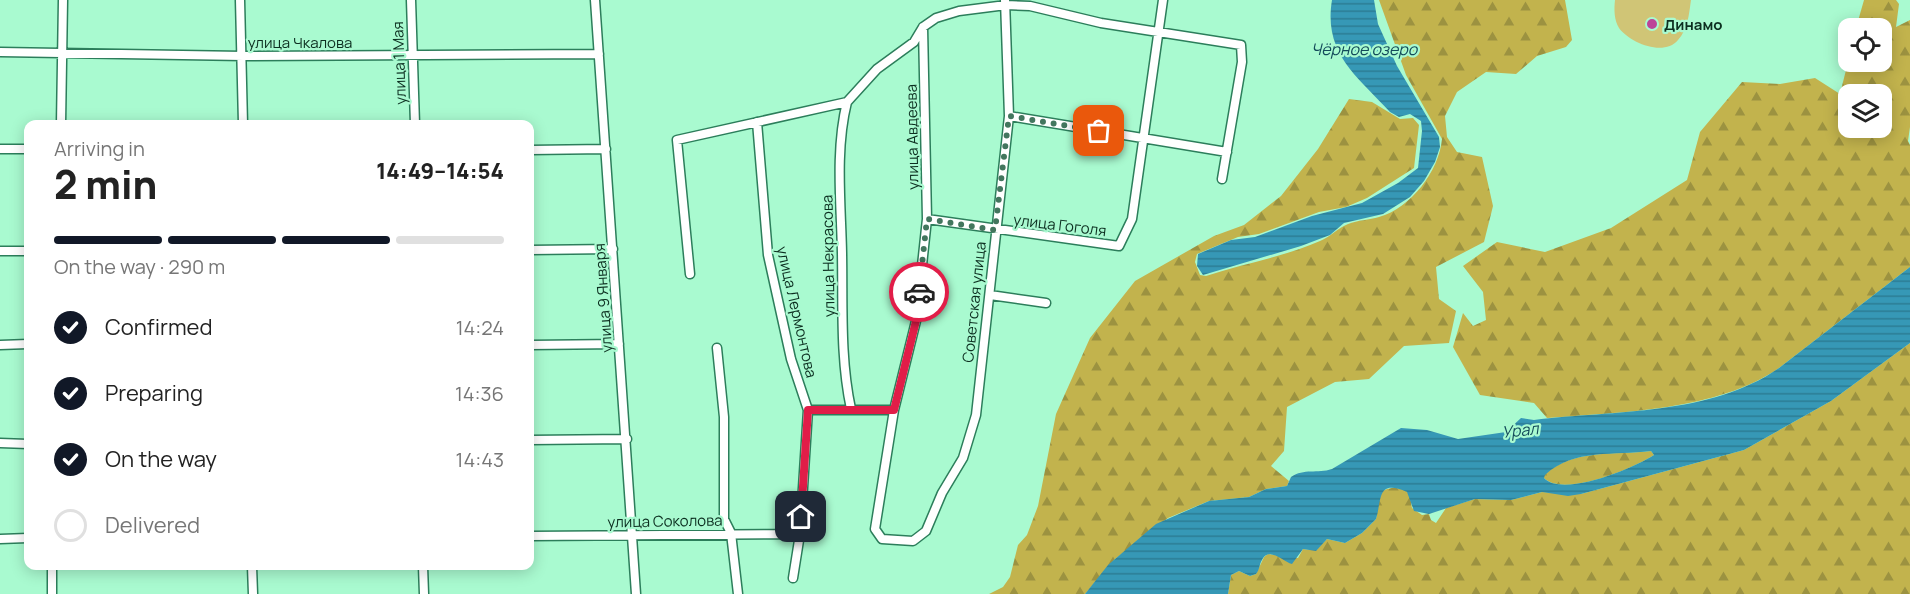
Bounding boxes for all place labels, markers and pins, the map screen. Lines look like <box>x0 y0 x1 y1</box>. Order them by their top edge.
place label: Динамо <box>1664 14 1723 35</box>
marker: Динамо <box>1645 17 1659 31</box>
pin <box>1073 105 1124 156</box>
pin <box>775 491 826 542</box>

